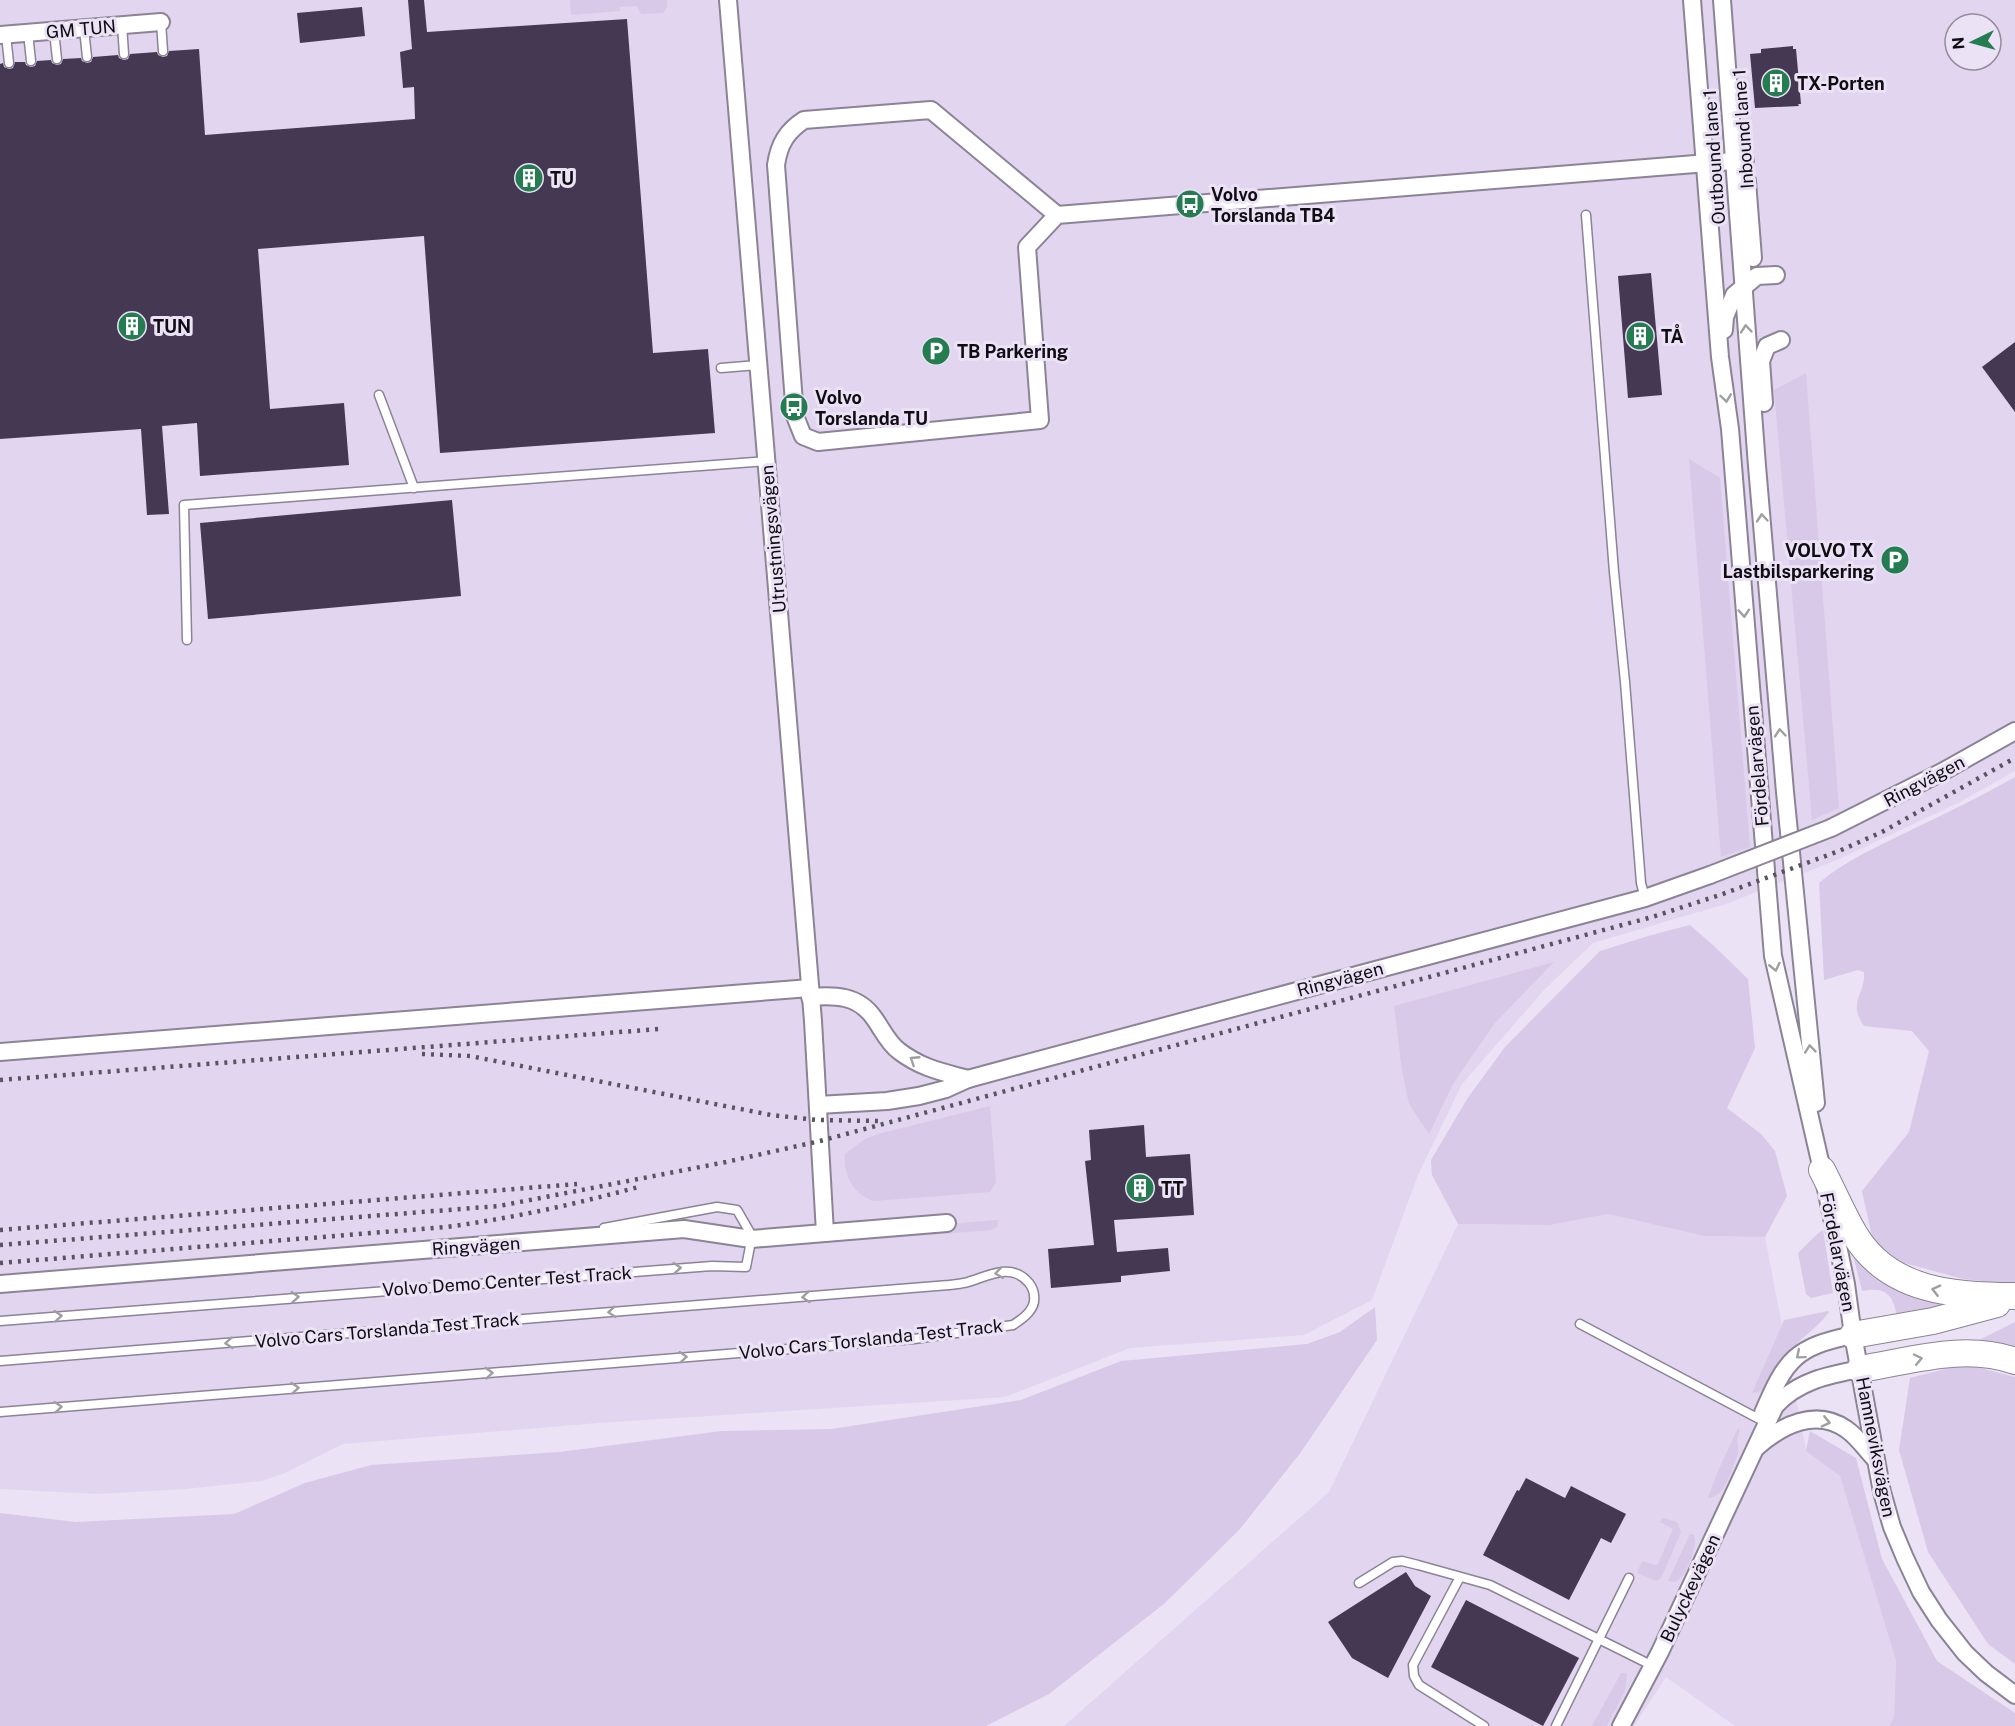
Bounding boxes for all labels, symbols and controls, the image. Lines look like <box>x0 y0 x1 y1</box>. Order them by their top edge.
north arrow <box>1943 12 2003 72</box>
street label: GM TUN <box>45 15 117 43</box>
text: N <box>1949 36 1969 50</box>
building icon: TX-Porten <box>1760 67 1792 99</box>
street label: Inbound lane 1 <box>1728 68 1758 190</box>
place label: TX-Porten <box>1797 73 1885 94</box>
street label: Outbound lane 1 <box>1699 89 1729 225</box>
building icon: TU <box>513 162 545 194</box>
place label: TU <box>550 168 574 189</box>
place label: Volvo Torslanda TB4 <box>1211 184 1335 226</box>
bus stop icon: Volvo Torslanda TB4 <box>1174 188 1206 220</box>
building icon: TUN <box>116 310 148 342</box>
place label: TUN <box>153 316 191 337</box>
building icon: TÅ <box>1624 320 1656 352</box>
place label: TÅ <box>1661 324 1684 347</box>
one-way arrow <box>1740 324 1753 333</box>
parking icon: TB Parkering <box>920 335 952 367</box>
place label: TB Parkering <box>957 341 1068 362</box>
place label: Volvo Torslanda TU <box>815 387 928 429</box>
bus stop icon: Volvo Torslanda TU <box>778 391 810 423</box>
one-way arrow <box>1719 394 1732 403</box>
street label: Utrustningsvägen <box>756 464 790 614</box>
one-way arrow <box>1756 514 1769 523</box>
place label: VOLVO TX Lastbilsparkering <box>1723 540 1874 582</box>
parking icon: VOLVO TX Lastbilsparkering <box>1879 544 1911 576</box>
one-way arrow <box>1738 609 1751 618</box>
street label: Fördelarvägen <box>1741 705 1773 827</box>
one-way arrow <box>1774 729 1787 738</box>
street label: Ringvägen <box>1880 751 1968 811</box>
street label: Ringvägen <box>1295 957 1385 1001</box>
one-way arrow <box>1768 962 1781 972</box>
one-way arrow <box>1804 1044 1817 1053</box>
one-way arrow <box>910 1056 920 1068</box>
building icon: TT <box>1124 1172 1156 1204</box>
place label: TT <box>1161 1178 1184 1199</box>
street label: Fördelarvägen <box>1816 1190 1860 1314</box>
street label: Ringvägen <box>431 1232 521 1260</box>
street label: Volvo Demo Center Test Track <box>382 1262 632 1300</box>
one-way arrow <box>673 1262 682 1275</box>
one-way arrow <box>994 1267 1004 1279</box>
one-way arrow <box>1931 1284 1941 1297</box>
one-way arrow <box>801 1290 811 1303</box>
one-way arrow <box>290 1291 299 1304</box>
one-way arrow <box>607 1305 616 1318</box>
street label: Volvo Cars Torslanda Test Track <box>254 1308 520 1352</box>
one-way arrow <box>54 1310 63 1323</box>
street label: Volvo Cars Torslanda Test Track <box>738 1315 1004 1363</box>
one-way arrow <box>224 1336 233 1349</box>
one-way arrow <box>1796 1348 1807 1359</box>
one-way arrow <box>679 1351 688 1364</box>
one-way arrow <box>1913 1353 1923 1366</box>
one-way arrow <box>484 1367 493 1380</box>
street label: Hamneviksvägen <box>1852 1375 1900 1519</box>
one-way arrow <box>290 1382 299 1395</box>
one-way arrow <box>54 1401 63 1414</box>
one-way arrow <box>1821 1414 1831 1427</box>
street label: Bulyckevägen <box>1656 1531 1724 1645</box>

